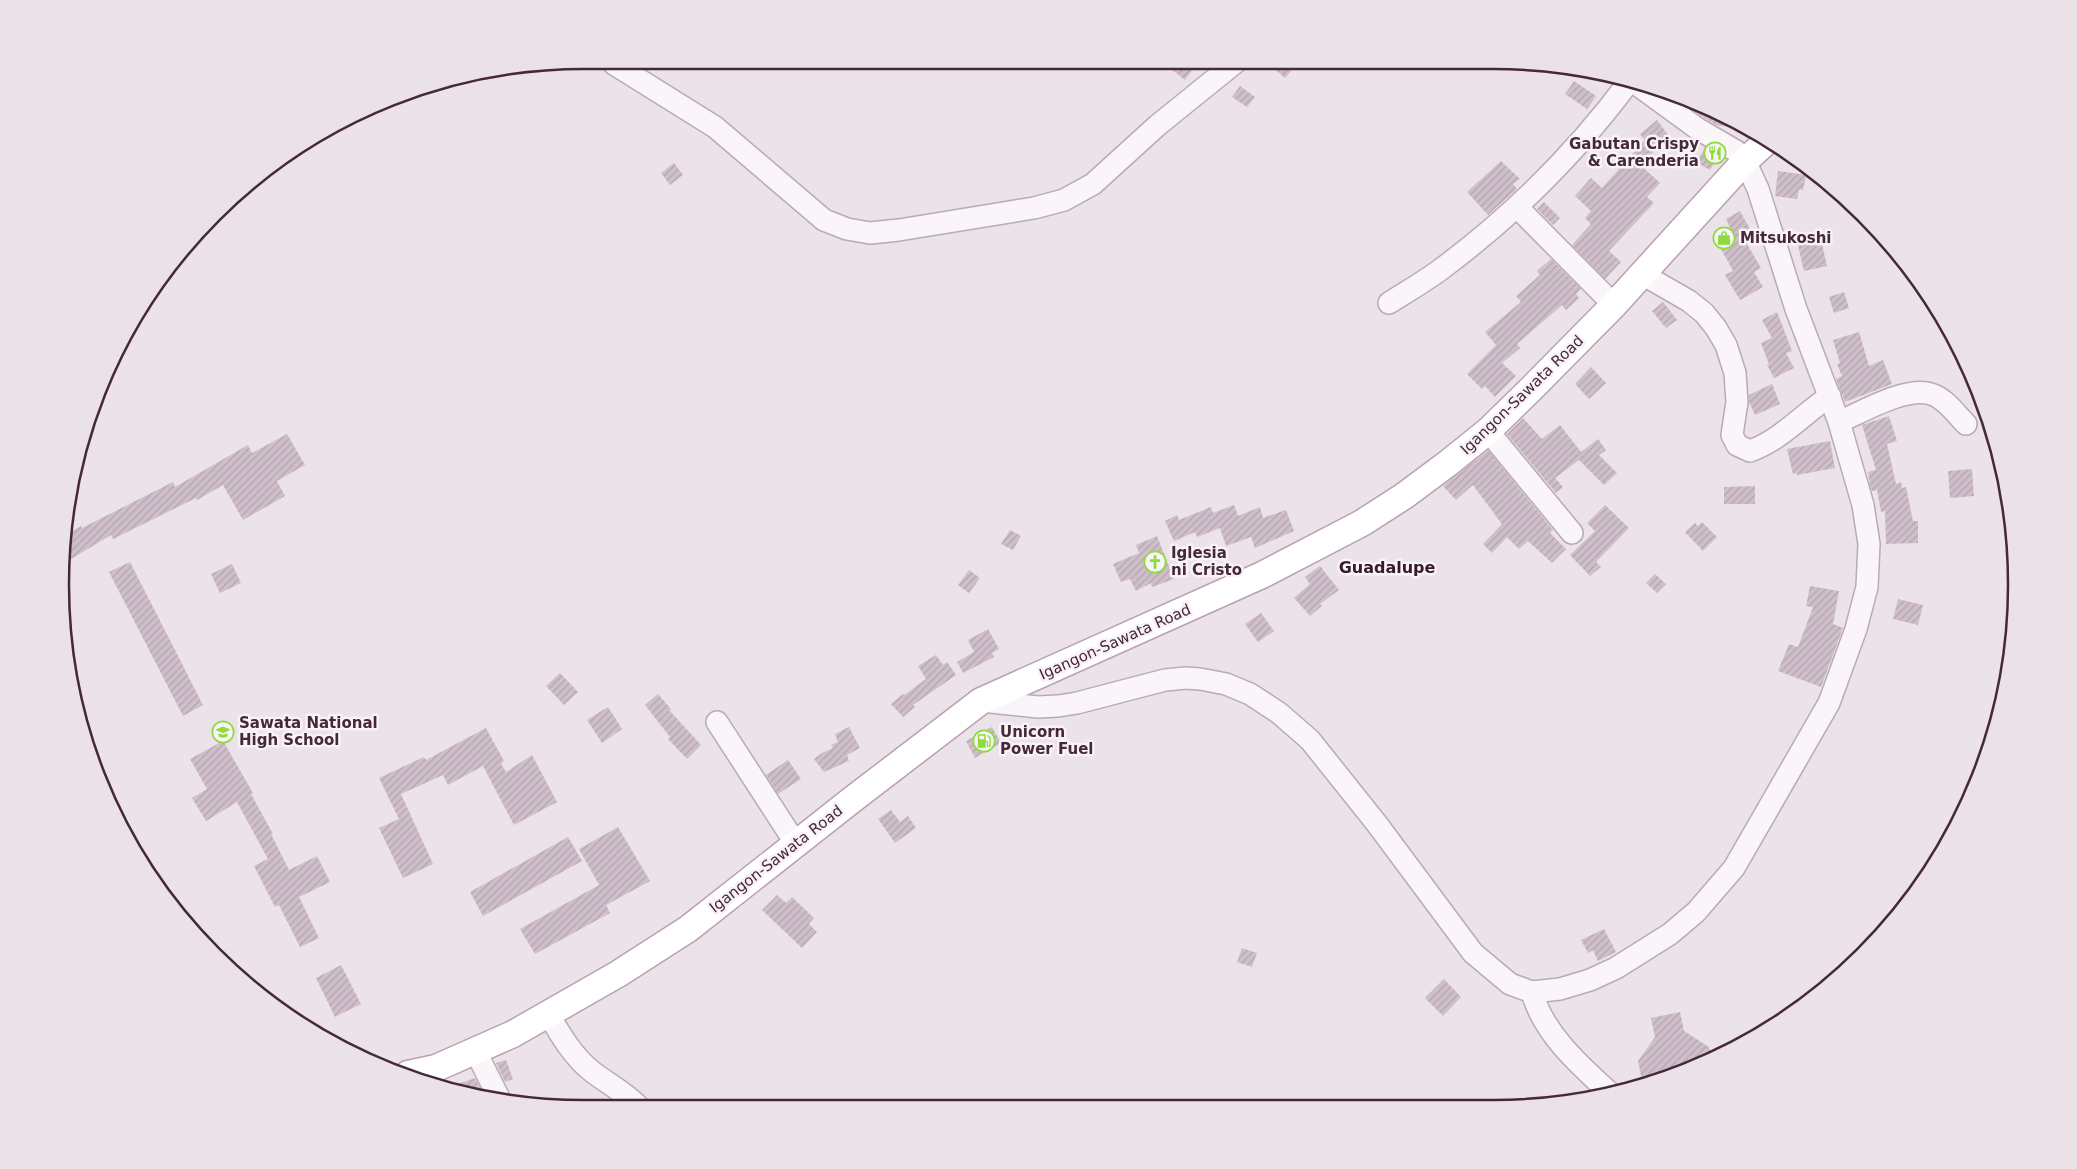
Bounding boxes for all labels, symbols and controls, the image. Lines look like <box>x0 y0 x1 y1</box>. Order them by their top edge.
place label: Gabutan Crispy & Carenderia <box>1569 135 1699 170</box>
restaurant icon: Gabutan Crispy & Carenderia <box>1703 141 1727 165</box>
shop icon: Mitsukoshi <box>1712 226 1736 250</box>
place label: Mitsukoshi <box>1740 229 1831 247</box>
street label: Igangon-Sawata Road <box>1457 332 1587 458</box>
place label: Iglesia ni Cristo <box>1171 544 1242 579</box>
church icon: Iglesia ni Cristo <box>1143 550 1167 574</box>
district label: Guadalupe <box>1339 558 1436 577</box>
street label: Igangon-Sawata Road <box>1036 600 1194 684</box>
place label: Sawata National High School <box>239 714 378 749</box>
school or university icon: Sawata National High School <box>211 720 235 744</box>
place label: Unicorn Power Fuel <box>1000 723 1093 758</box>
fuel station icon: Unicorn Power Fuel <box>972 729 996 753</box>
street label: Igangon-Sawata Road <box>706 801 846 917</box>

